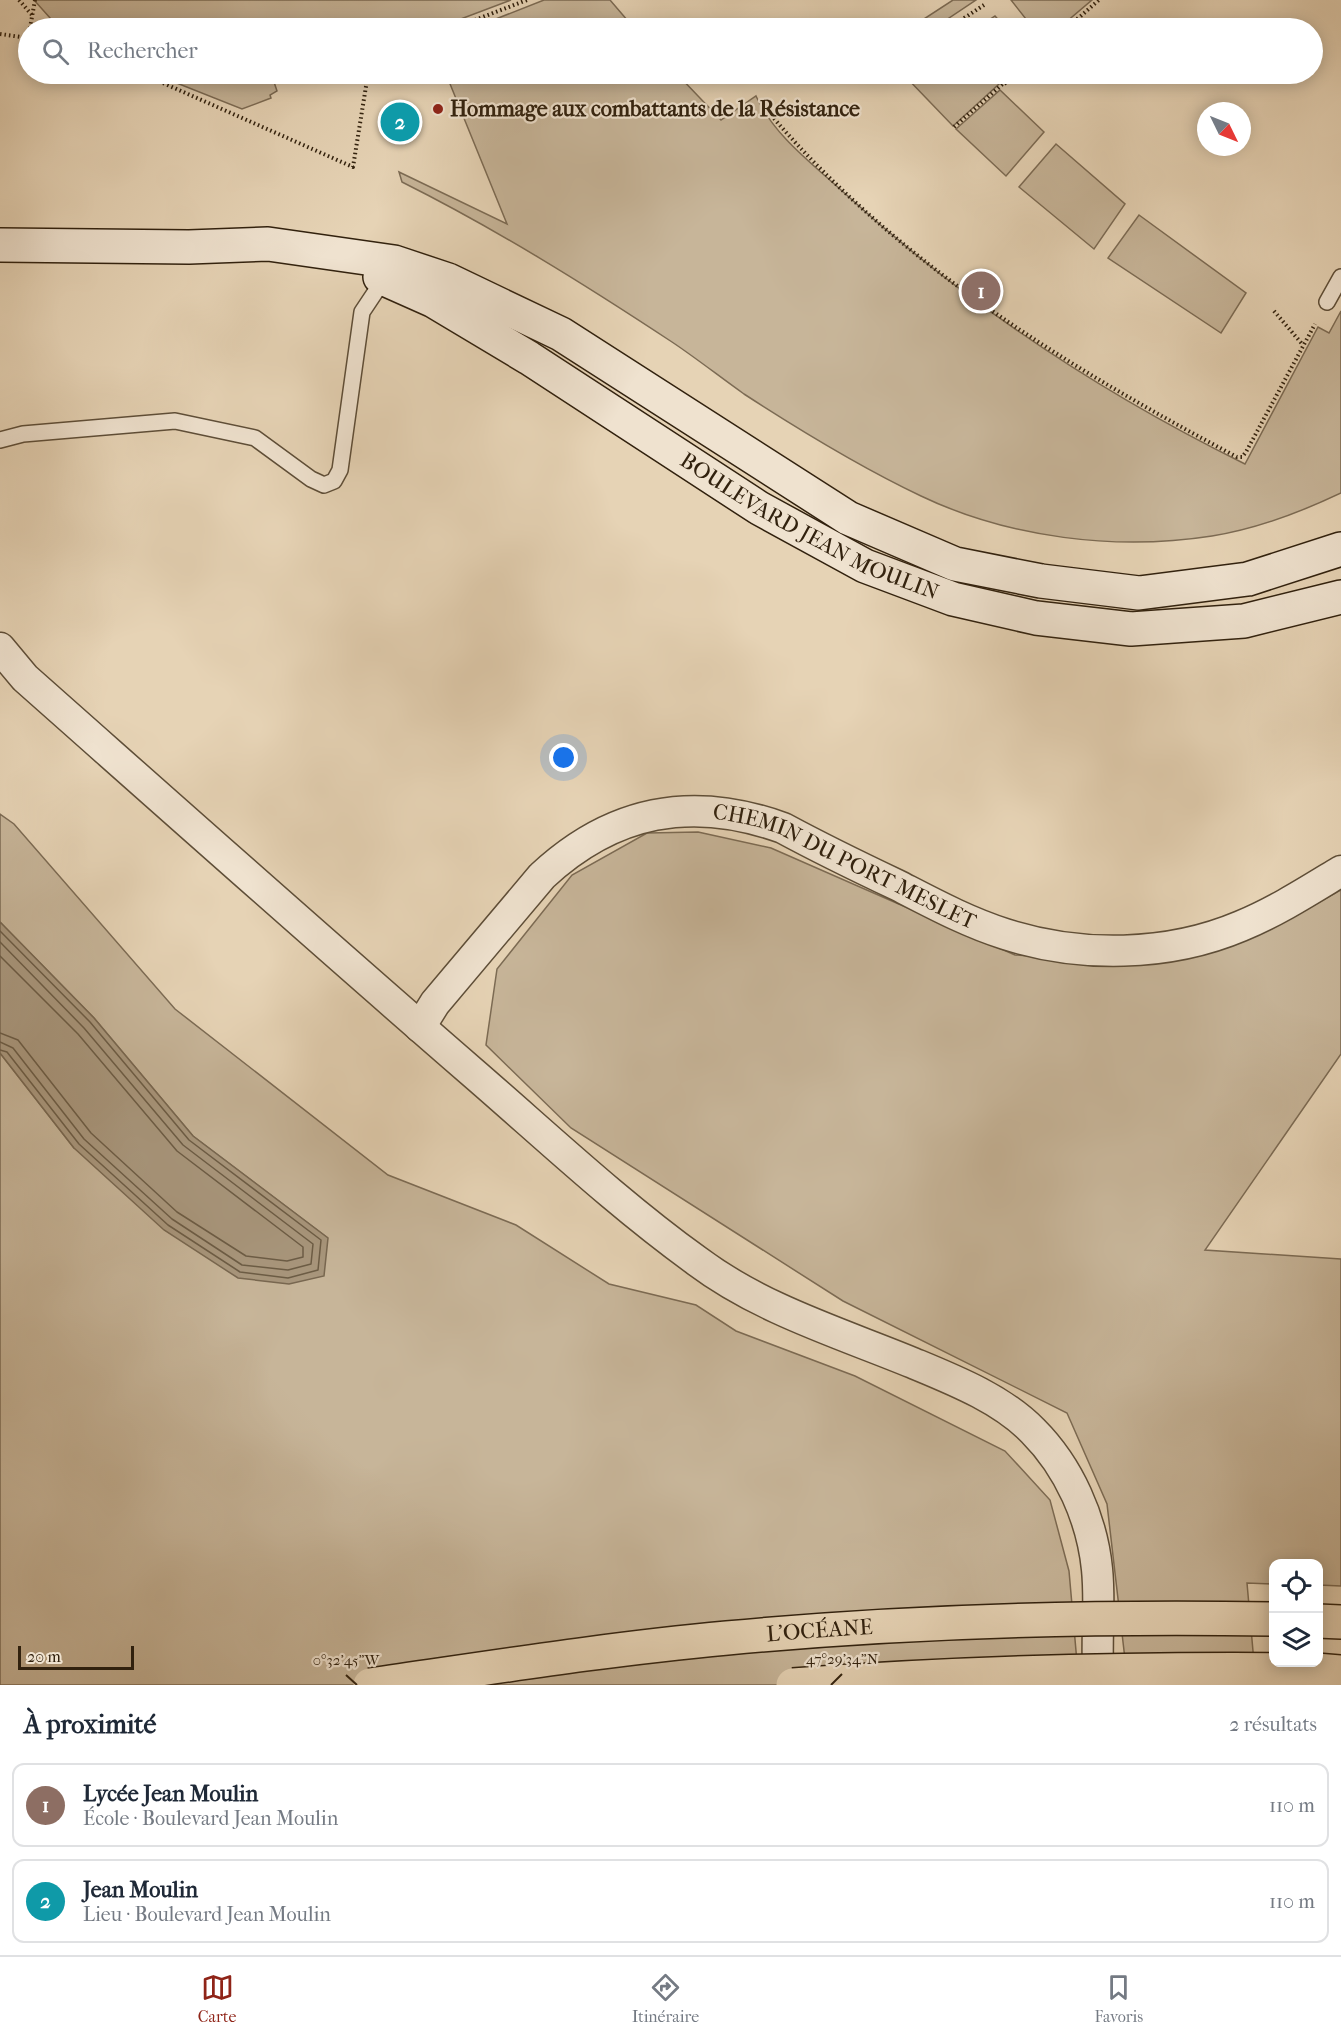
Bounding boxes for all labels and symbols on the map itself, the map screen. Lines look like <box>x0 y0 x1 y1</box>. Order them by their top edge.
place label: Hommage aux combattants de la Résistance <box>450 96 860 122</box>
pin: 2 <box>380 100 420 144</box>
marker: Hommage aux combattants de la Résistance <box>431 102 445 116</box>
north arrow <box>1197 102 1251 156</box>
pin: 1 <box>962 268 1000 314</box>
street label: BOULEVARD JEAN MOULIN <box>675 447 943 606</box>
your location <box>549 743 578 772</box>
street label: CHEMIN DU PORT MESLET <box>712 799 981 935</box>
street label: L’OCÉANE <box>765 1614 874 1647</box>
scale bar <box>18 1643 134 1670</box>
text: 47°29'34"N <box>806 1650 879 1668</box>
text: 0°32'45"W <box>313 1651 380 1669</box>

